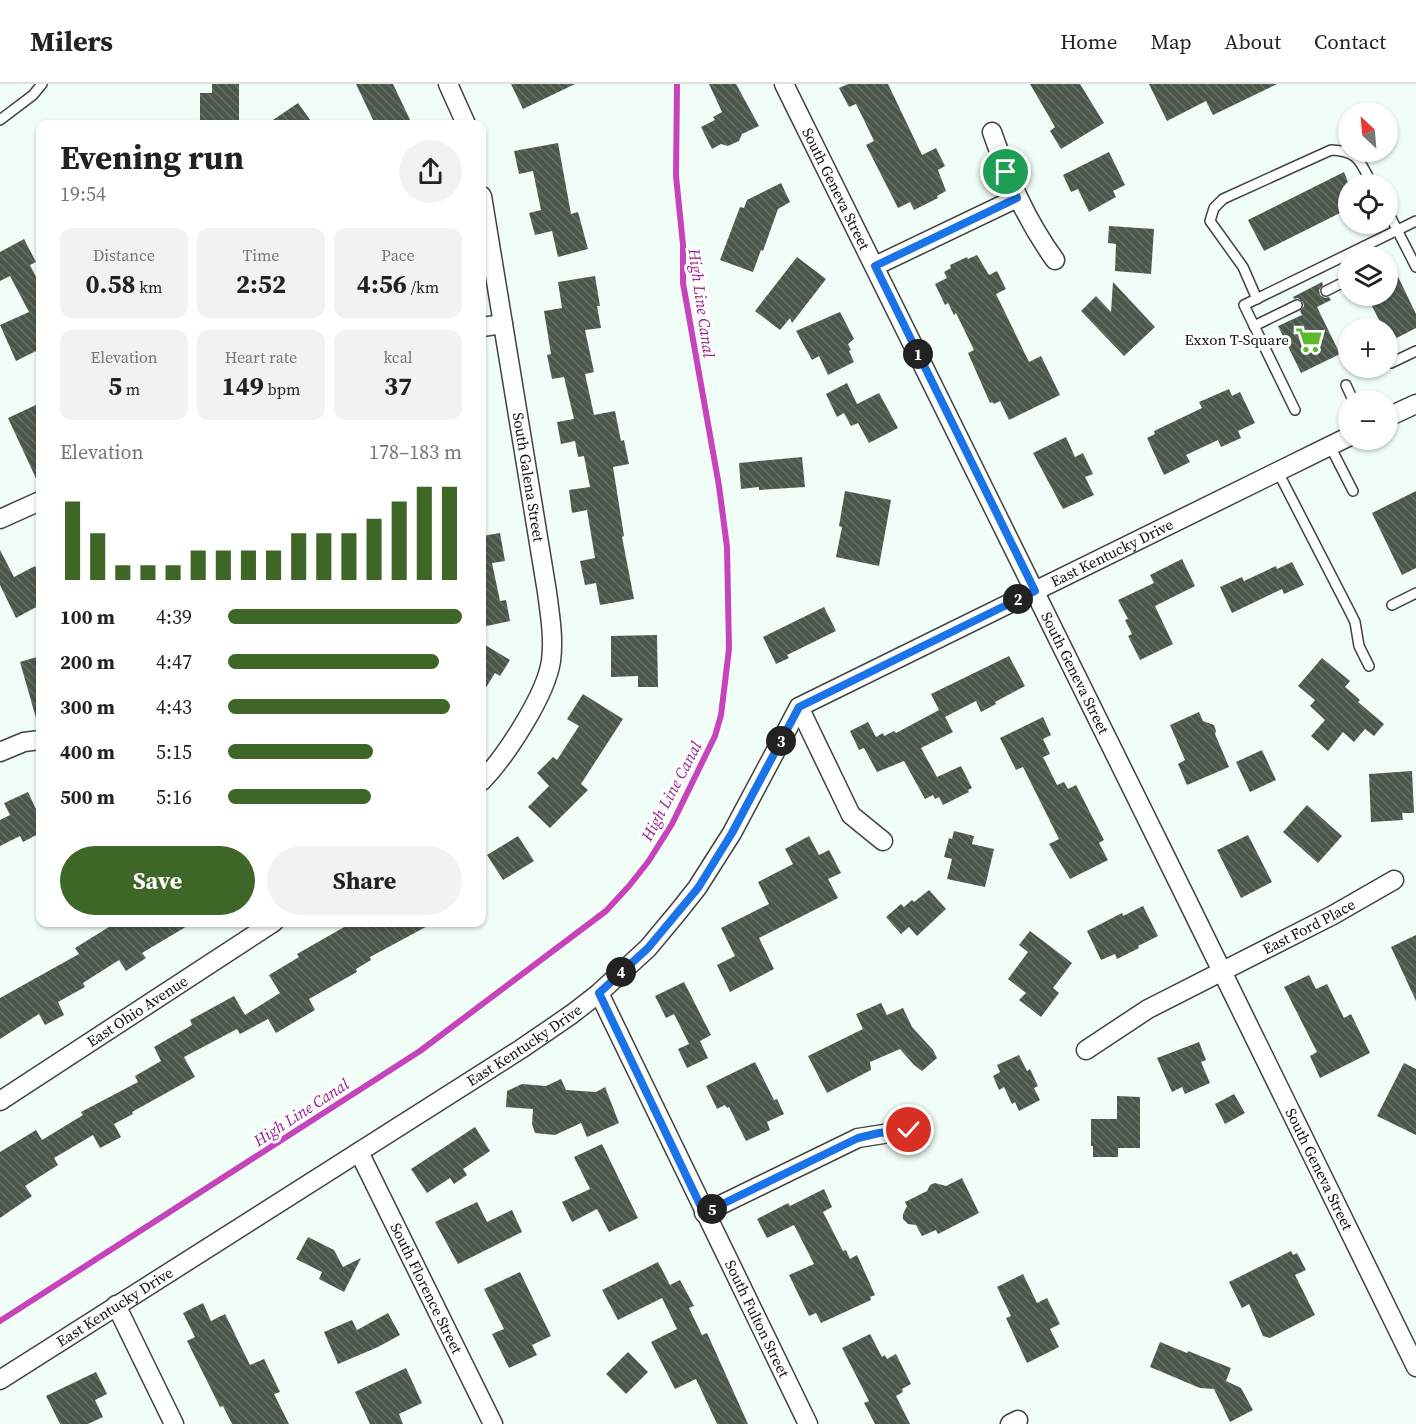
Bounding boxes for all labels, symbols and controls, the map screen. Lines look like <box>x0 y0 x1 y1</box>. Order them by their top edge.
text: Milers <box>30 22 113 60</box>
text: Home <box>1060 27 1118 56</box>
text: Map <box>1151 27 1192 56</box>
text: About <box>1225 27 1281 56</box>
text: Contact <box>1314 27 1386 56</box>
north arrow <box>1338 102 1398 162</box>
map controls <box>1338 102 1398 450</box>
street label: South Geneva Street <box>797 124 875 253</box>
text: Evening run <box>60 135 244 180</box>
button: share <box>399 140 462 203</box>
pin <box>980 146 1031 197</box>
icon: arrive <box>989 155 1022 188</box>
button: locate <box>1338 174 1398 234</box>
text: 19:54 <box>60 180 106 208</box>
text: Distance <box>93 244 155 266</box>
text: Time <box>242 244 280 266</box>
text: Pace <box>381 244 415 266</box>
water label: High Line Canal <box>683 246 721 359</box>
button: layers <box>1338 246 1398 306</box>
text: 0.58 <box>86 266 136 302</box>
text: 2:52 <box>236 266 286 302</box>
text: 4:56 <box>357 266 407 302</box>
text: km <box>136 276 162 298</box>
text: /km <box>407 276 439 298</box>
button: + <box>1338 318 1398 378</box>
supermarket icon: Exxon T-Square <box>1294 325 1324 355</box>
place label: Exxon T-Square <box>1185 329 1289 350</box>
pin: 1 <box>903 339 933 369</box>
text: 1 <box>914 343 922 365</box>
text: Elevation <box>91 346 157 368</box>
text: Heart rate <box>225 346 297 368</box>
text: kcal <box>383 346 413 368</box>
text: 5 <box>108 368 122 404</box>
text: 149 <box>222 368 264 404</box>
text: 37 <box>384 368 412 404</box>
text: m <box>122 378 140 400</box>
text: bpm <box>264 378 300 400</box>
button: − <box>1338 390 1398 450</box>
street label: South Galena Street <box>508 411 550 544</box>
text: Elevation <box>60 438 144 466</box>
text: 178–183 m <box>369 438 462 466</box>
street label: East Kentucky Drive <box>1047 513 1177 592</box>
pin: 2 <box>1003 584 1033 614</box>
text: 2 <box>1014 588 1022 610</box>
text: 100 m <box>60 603 115 631</box>
text: 4:39 <box>156 603 192 631</box>
street label: South Geneva Street <box>1036 608 1114 738</box>
text: 200 m <box>60 648 115 676</box>
text: 4:47 <box>156 648 192 676</box>
text: 300 m <box>60 693 115 721</box>
text: 4:43 <box>156 693 192 721</box>
pin: 3 <box>766 726 796 756</box>
text: 3 <box>777 730 785 752</box>
water label: High Line Canal <box>635 737 707 846</box>
text: 400 m <box>60 738 115 766</box>
text: 5:15 <box>156 738 192 766</box>
text: 500 m <box>60 783 115 811</box>
text: 5:16 <box>156 783 192 811</box>
button: Save <box>60 846 255 915</box>
button: Share <box>267 846 462 915</box>
street label: East Ford Place <box>1259 893 1359 959</box>
pin: 4 <box>606 957 636 987</box>
text: 4 <box>617 961 625 983</box>
street label: East Ohio Avenue <box>82 970 192 1052</box>
street label: East Kentucky Drive <box>462 999 586 1091</box>
water label: High Line Canal <box>248 1073 354 1152</box>
pin <box>883 1104 934 1155</box>
street label: South Geneva Street <box>1281 1104 1358 1234</box>
icon: check <box>892 1113 925 1146</box>
pin: 5 <box>697 1194 727 1224</box>
text: 5 <box>708 1198 716 1220</box>
street label: South Florence Street <box>385 1219 468 1357</box>
street label: South Fulton Street <box>720 1256 795 1381</box>
street label: East Kentucky Drive <box>52 1262 177 1352</box>

